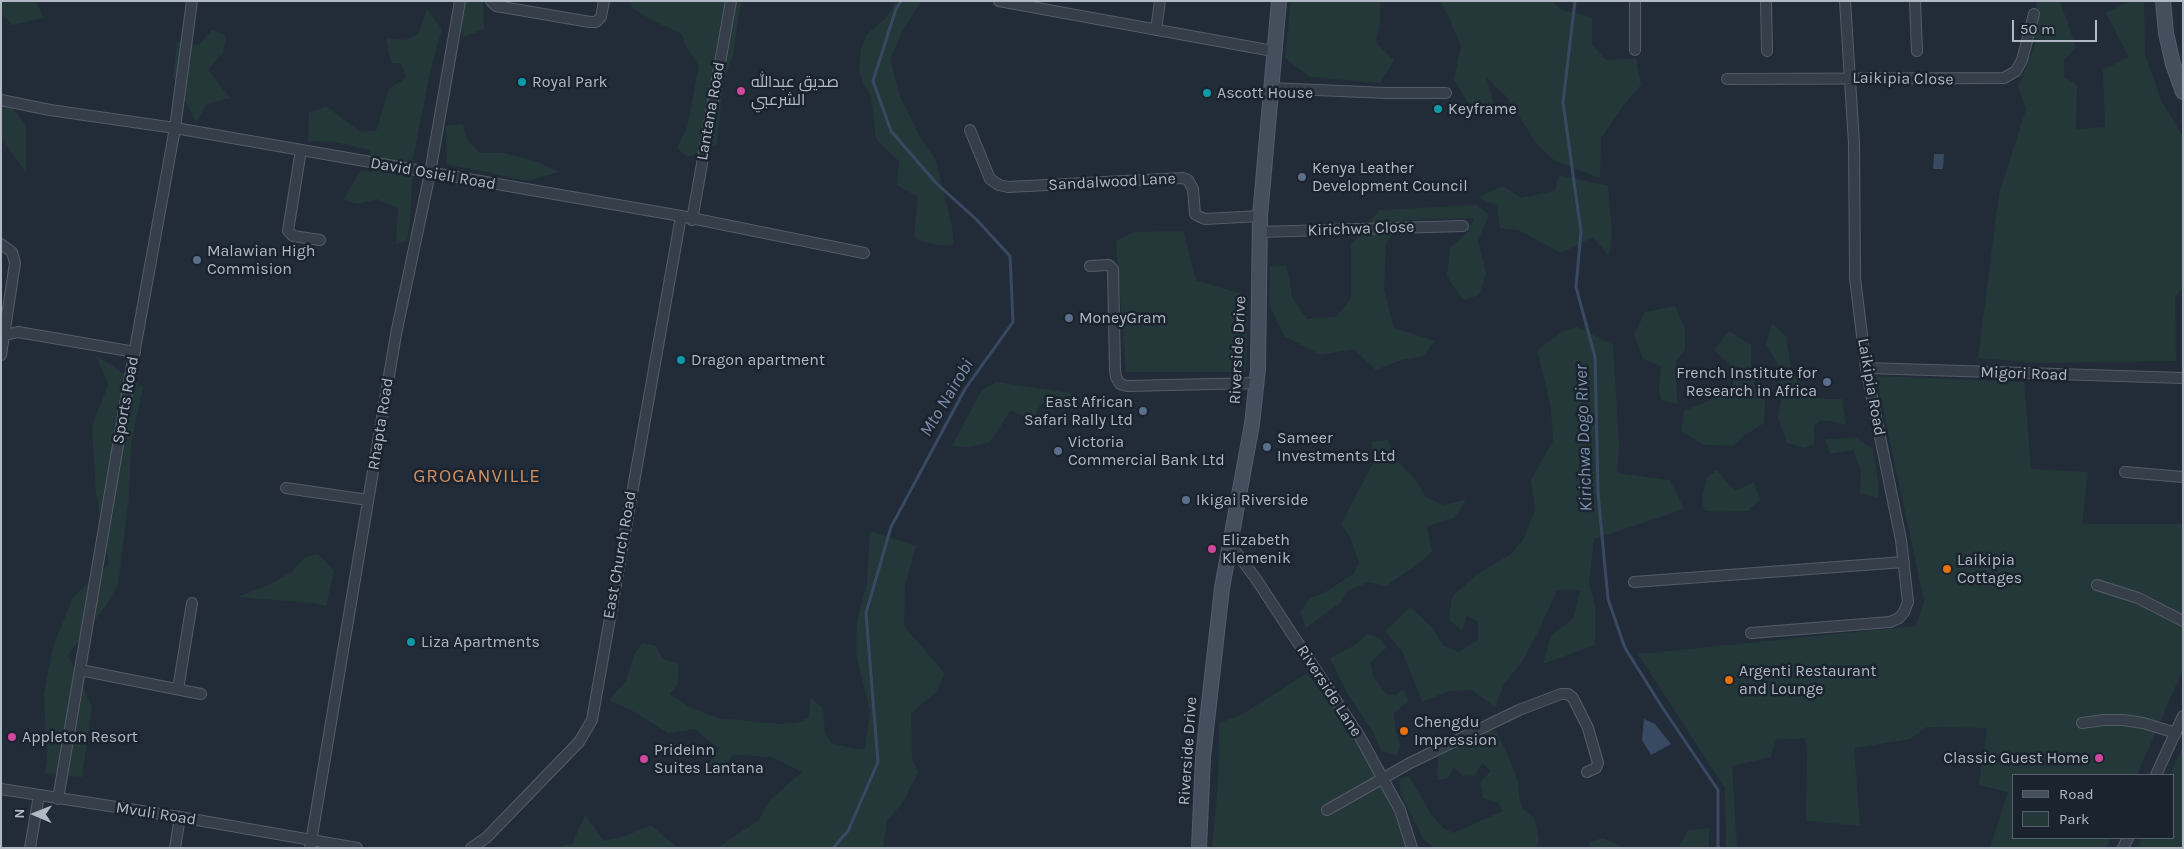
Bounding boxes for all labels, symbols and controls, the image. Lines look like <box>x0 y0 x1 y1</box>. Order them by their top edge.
scale bar <box>2014 10 2099 42</box>
text: 50 m <box>2020 20 2055 38</box>
street label: Lantana Road <box>693 60 729 162</box>
street label: Laikipia Close <box>1852 69 1954 89</box>
place label: Royal Park <box>532 72 608 92</box>
place label: صديق عبدالله الشرعبي <box>751 72 839 110</box>
marker: Royal Park <box>516 76 528 88</box>
place label: Ascott House <box>1217 83 1313 103</box>
marker: صديق عبدالله الشرعبي <box>735 85 747 97</box>
marker: Ascott House <box>1201 87 1213 99</box>
place label: Keyframe <box>1448 99 1517 119</box>
marker: Keyframe <box>1432 103 1444 115</box>
street label: David Osieli Road <box>369 154 497 194</box>
place label: Kenya Leather Development Council <box>1312 158 1468 196</box>
street label: Sandalwood Lane <box>1048 169 1176 195</box>
marker: Kenya Leather Development Council <box>1296 171 1308 183</box>
street label: Kirichwa Close <box>1307 218 1415 240</box>
place label: Malawian High Commision <box>207 241 315 279</box>
marker: Malawian High Commision <box>191 254 203 266</box>
street label: Riverside Drive <box>1226 295 1250 405</box>
place label: MoneyGram <box>1079 308 1166 328</box>
marker: MoneyGram <box>1063 312 1075 324</box>
street label: Laikipia Road <box>1853 337 1889 437</box>
place label: Dragon apartment <box>691 350 825 370</box>
marker: Dragon apartment <box>675 354 687 366</box>
street label: Sports Road <box>109 355 143 445</box>
water label: Mto Nairobi <box>915 355 979 441</box>
place label: French Institute for Research in Africa <box>1676 363 1817 401</box>
street label: Migori Road <box>1980 363 2068 385</box>
water label: Kirichwa Dogo River <box>1571 364 1597 512</box>
marker: French Institute for Research in Africa <box>1821 376 1833 388</box>
street label: Rhapta Road <box>364 377 398 471</box>
place label: East African Safari Rally Ltd <box>1024 392 1133 430</box>
marker: East African Safari Rally Ltd <box>1137 405 1149 417</box>
place label: Sameer Investments Ltd <box>1277 428 1396 466</box>
place label: Victoria Commercial Bank Ltd <box>1068 432 1225 470</box>
marker: Sameer Investments Ltd <box>1261 441 1273 453</box>
marker: Victoria Commercial Bank Ltd <box>1052 445 1064 457</box>
district label: GROGANVILLE <box>412 466 542 488</box>
street label: East Church Road <box>599 490 641 620</box>
place label: Ikigai Riverside <box>1196 490 1308 510</box>
marker: Ikigai Riverside <box>1180 494 1192 506</box>
place label: Elizabeth Klemenik <box>1222 530 1291 568</box>
marker: Elizabeth Klemenik <box>1206 543 1218 555</box>
place label: Laikipia Cottages <box>1957 550 2022 588</box>
marker: Laikipia Cottages <box>1941 563 1953 575</box>
place label: Liza Apartments <box>421 632 540 652</box>
marker: Liza Apartments <box>405 636 417 648</box>
street label: Riverside Lane <box>1292 642 1366 740</box>
place label: Argenti Restaurant and Lounge <box>1739 661 1876 699</box>
marker: Argenti Restaurant and Lounge <box>1723 674 1735 686</box>
street label: Riverside Drive <box>1175 696 1201 806</box>
place label: Chengdu Impression <box>1414 712 1497 750</box>
marker: Chengdu Impression <box>1398 725 1410 737</box>
place label: Appleton Resort <box>22 727 138 747</box>
marker: Appleton Resort <box>6 731 18 743</box>
place label: PrideInn Suites Lantana <box>654 740 764 778</box>
place label: Classic Guest Home <box>1943 748 2089 768</box>
marker: Classic Guest Home <box>2093 752 2105 764</box>
marker: PrideInn Suites Lantana <box>638 753 650 765</box>
legend <box>2012 774 2174 839</box>
text: Road <box>2059 785 2094 803</box>
north arrow <box>10 789 60 839</box>
street label: Mvuli Road <box>114 798 198 830</box>
text: N <box>11 809 28 819</box>
text: Park <box>2059 810 2089 828</box>

